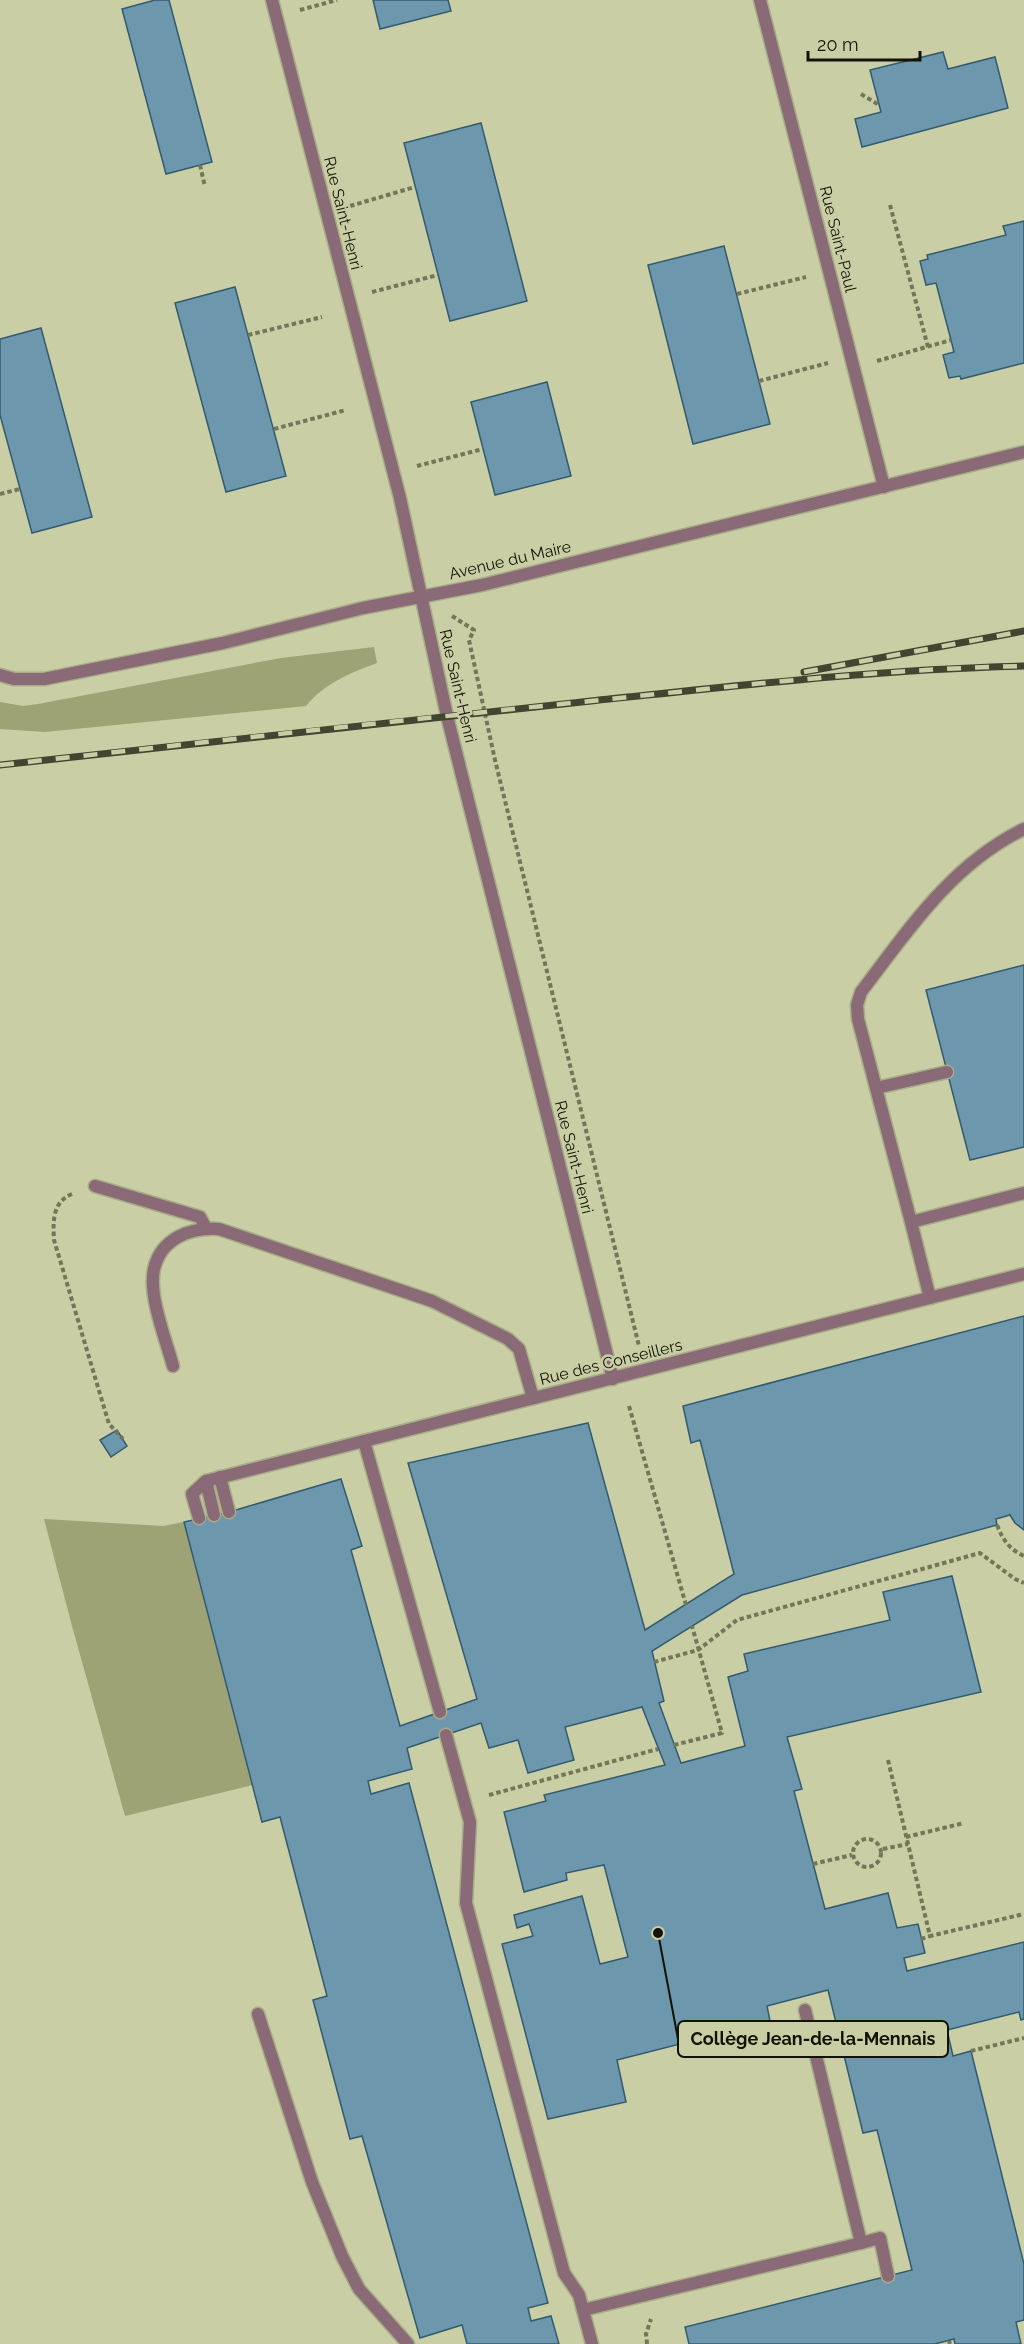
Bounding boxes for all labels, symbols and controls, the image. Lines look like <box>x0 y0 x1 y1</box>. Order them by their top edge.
scale bar <box>808 24 920 62</box>
text: 20 m <box>817 34 859 55</box>
street label: Rue Saint-Henri <box>320 154 366 272</box>
street label: Rue Saint-Paul <box>816 184 861 295</box>
street label: Avenue du Maire <box>447 537 573 583</box>
street label: Rue Saint-Henri <box>436 627 480 745</box>
street label: Rue Saint-Henri <box>551 1098 597 1216</box>
street label: Rue des Conseillers <box>538 1335 685 1389</box>
callout: Collège Jean-de-la-Mennais <box>678 2021 948 2057</box>
text: Collège Jean-de-la-Mennais <box>691 2028 936 2049</box>

